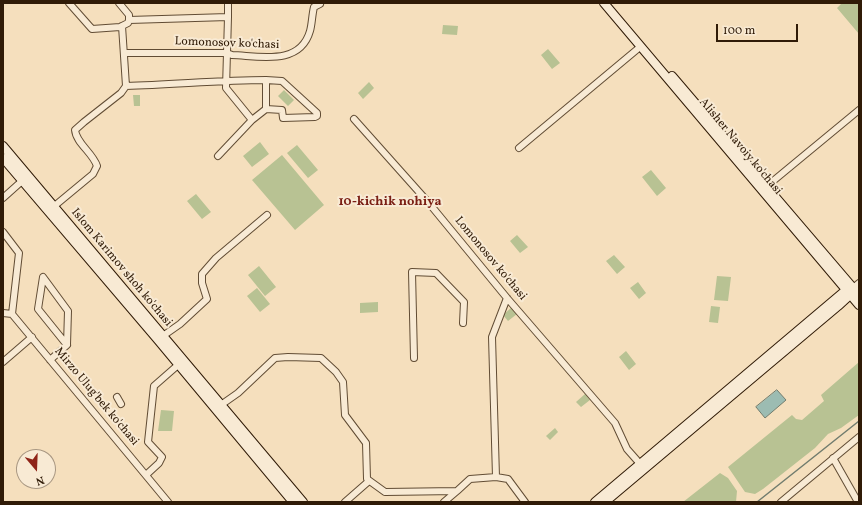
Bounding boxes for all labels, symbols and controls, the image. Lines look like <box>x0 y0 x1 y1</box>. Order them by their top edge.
scale bar <box>718 16 800 42</box>
text: 100 m <box>723 23 755 39</box>
street label: Lomonosov ko'chasi <box>174 35 280 53</box>
street label: Alisher Navoiy ko'chasi <box>695 96 785 198</box>
district label: 10-kichik nohiya <box>338 195 442 211</box>
street label: Islom Karimov shoh ko'chasi <box>67 206 175 330</box>
street label: Lomonosov ko'chasi <box>451 214 529 304</box>
street label: Mirzo Ulug'bek ko'chasi <box>51 345 141 449</box>
north arrow <box>16 449 56 489</box>
text: N <box>34 471 46 488</box>

